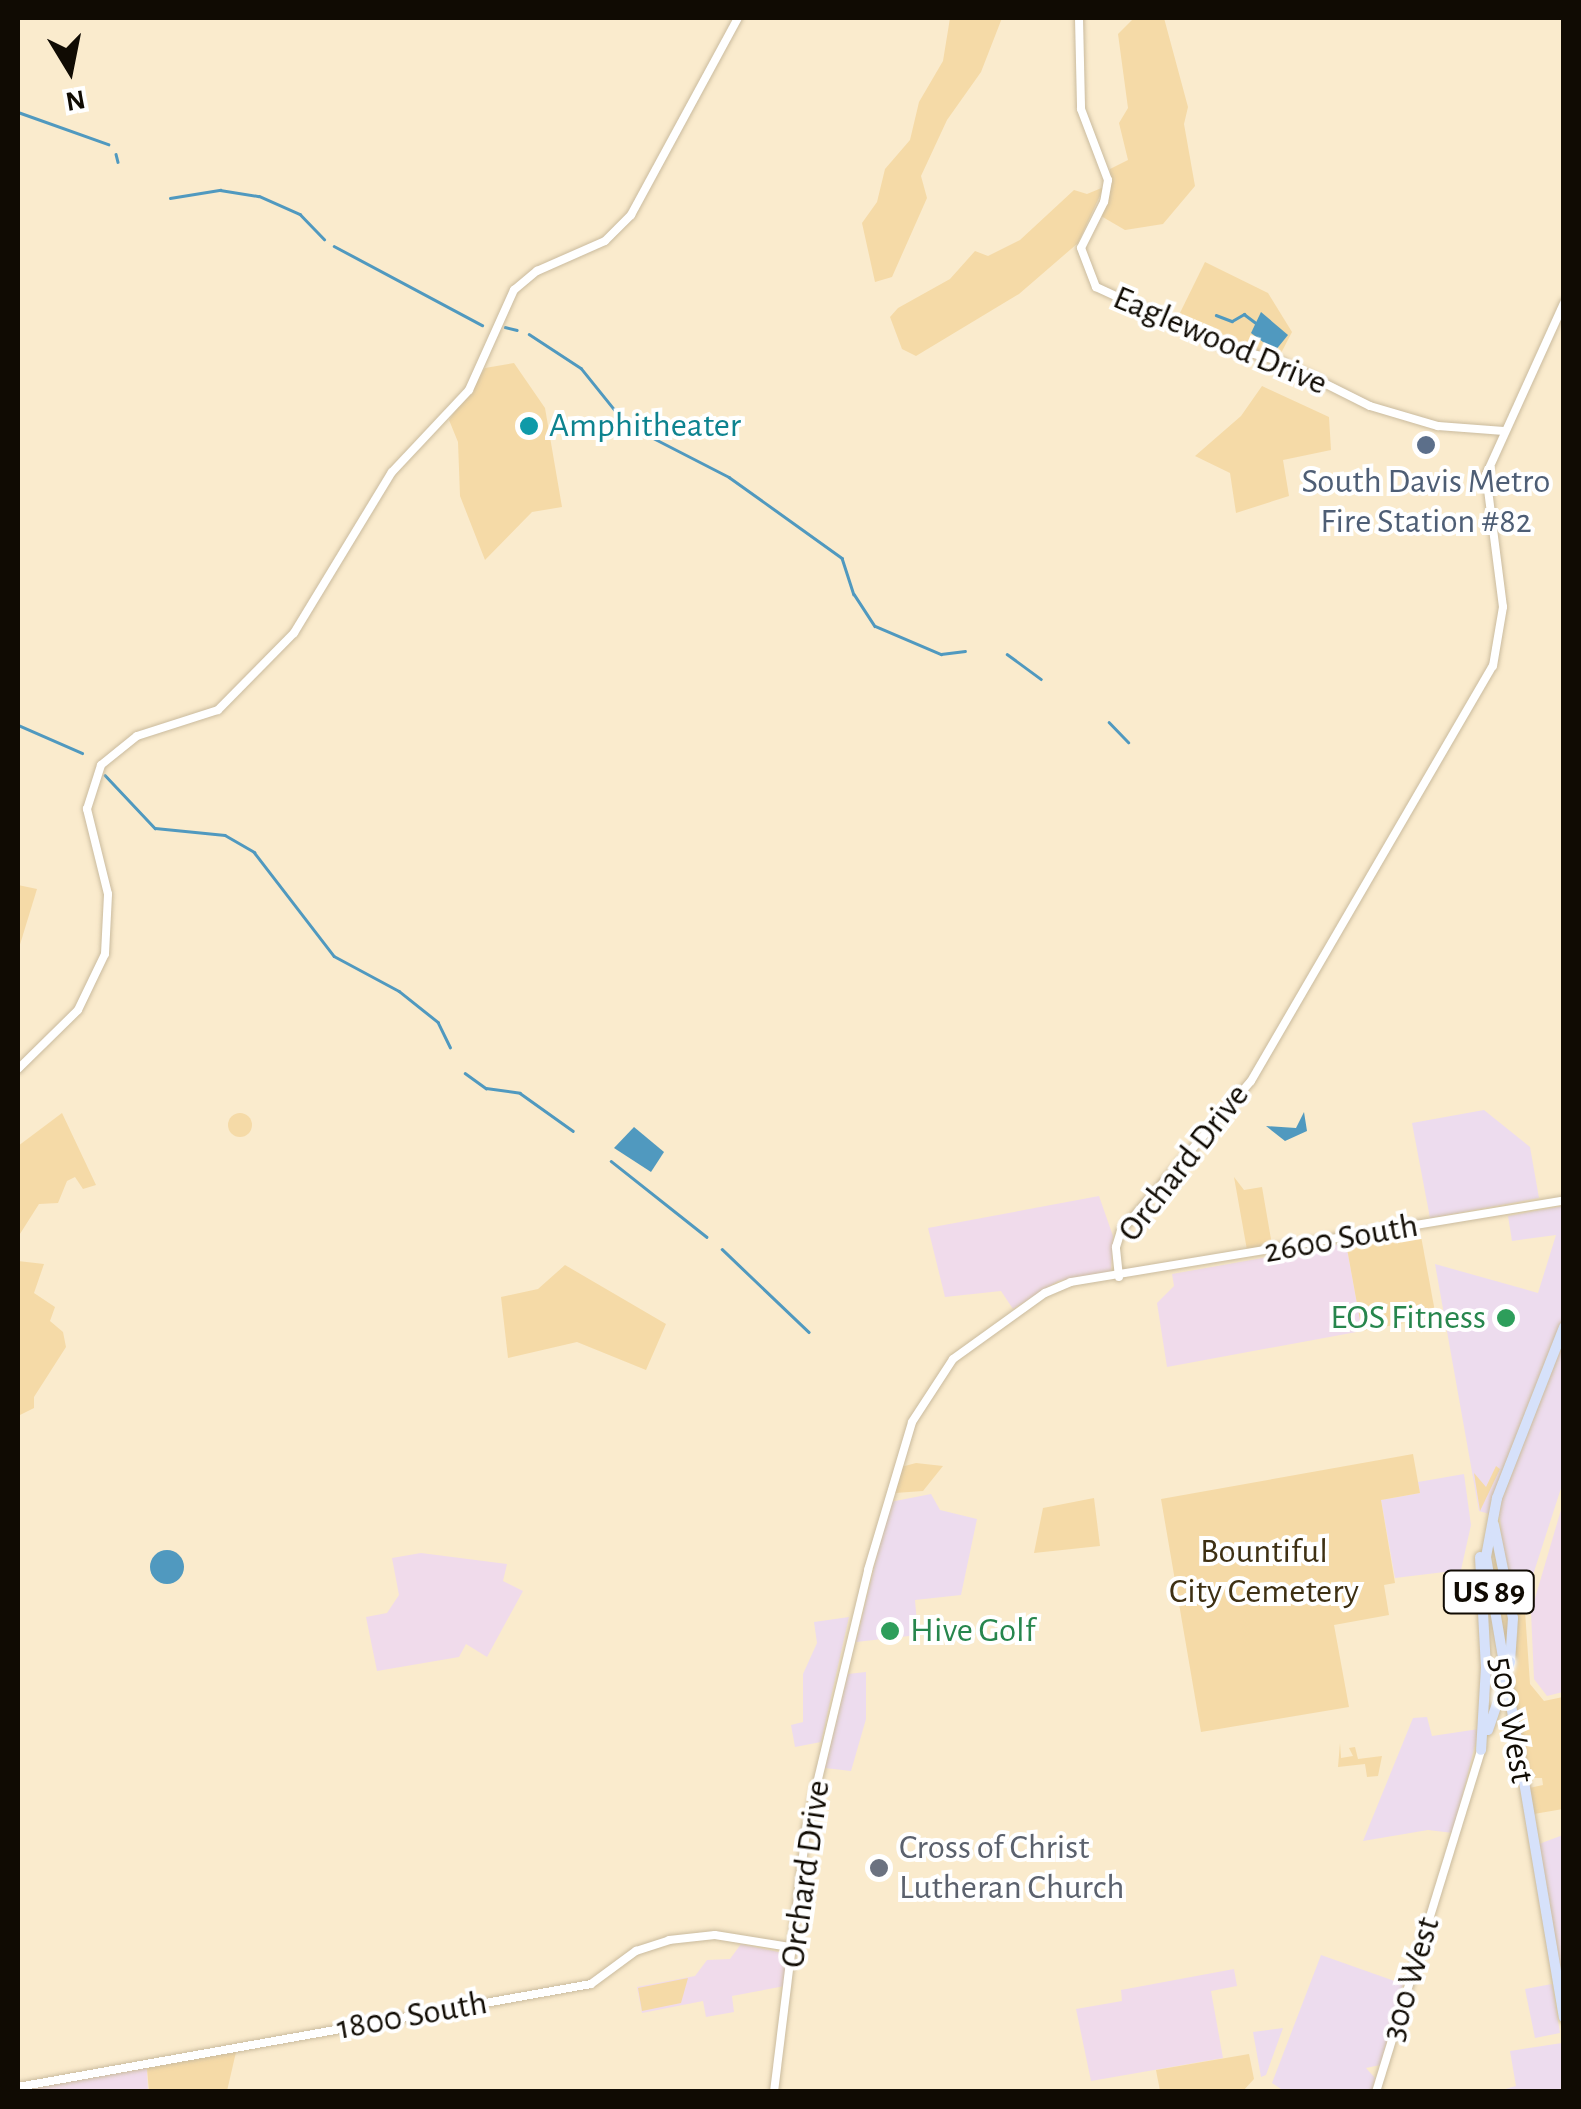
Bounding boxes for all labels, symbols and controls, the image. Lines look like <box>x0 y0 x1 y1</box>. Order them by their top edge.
north arrow <box>20 20 120 120</box>
text: N <box>63 84 87 115</box>
street label: Eaglewood Drive <box>1107 277 1333 405</box>
place label: Amphitheater <box>549 405 741 447</box>
marker: Amphitheater <box>518 415 540 437</box>
marker: South Davis Metro Fire Station #82 <box>1415 434 1437 456</box>
place label: South Davis Metro Fire Station #82 <box>1302 461 1550 543</box>
street label: Orchard Drive <box>1109 1076 1259 1250</box>
street label: 2600 South <box>1261 1205 1421 1273</box>
place label: EOS Fitness <box>1330 1297 1486 1339</box>
marker: EOS Fitness <box>1495 1307 1517 1329</box>
park label: Bountiful City Cemetery <box>1169 1531 1359 1613</box>
road number: US 89 <box>1442 1565 1536 1619</box>
place label: Hive Golf <box>910 1610 1035 1652</box>
marker: Hive Golf <box>879 1620 901 1642</box>
street label: 500 West <box>1479 1654 1543 1786</box>
street label: Orchard Drive <box>772 1778 840 1970</box>
place label: Cross of Christ Lutheran Church <box>899 1827 1124 1909</box>
marker: Cross of Christ Lutheran Church <box>868 1857 890 1879</box>
street label: 300 West <box>1372 1912 1450 2046</box>
street label: 1800 South <box>334 1982 490 2050</box>

